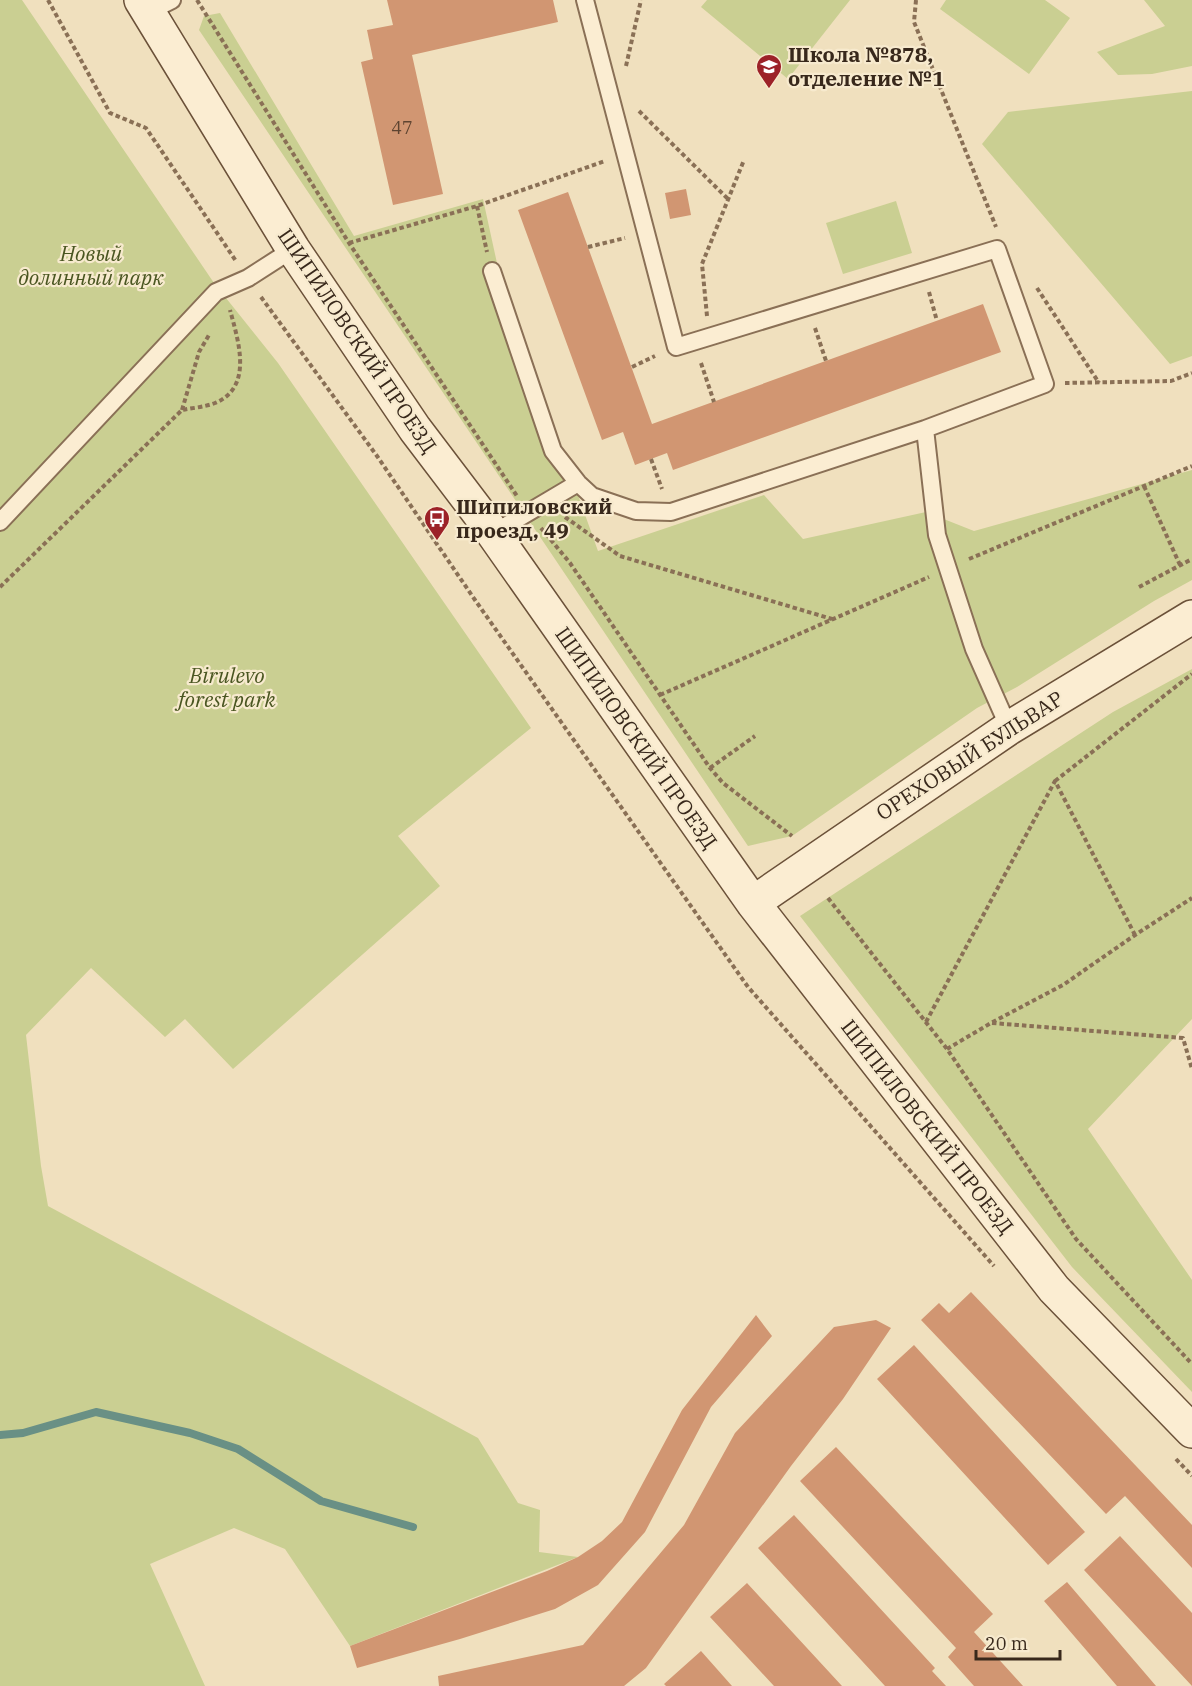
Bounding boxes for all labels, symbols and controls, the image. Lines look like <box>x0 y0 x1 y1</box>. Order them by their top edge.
place label: Школа №878, отделение №1 <box>788 40 945 92</box>
school or university icon: Школа №878, отделение №1 <box>754 52 784 90</box>
house number: 47 <box>391 116 413 139</box>
street label: ШИПИЛОВСКИЙ ПРОЕЗД <box>272 223 444 458</box>
park label: Новый долинный парк <box>18 239 164 291</box>
place label: Шипиловский проезд, 49 <box>456 492 612 544</box>
bus stop icon: Шипиловский проезд, 49 <box>422 504 452 542</box>
street label: ШИПИЛОВСКИЙ ПРОЕЗД <box>549 621 724 854</box>
park label: Birulevo forest park <box>174 661 277 713</box>
street label: ОРЕХОВЫЙ БУЛЬВАР <box>870 684 1069 826</box>
street label: ШИПИЛОВСКИЙ ПРОЕЗД <box>835 1013 1020 1239</box>
scale bar <box>976 1623 1060 1661</box>
text: 20 m <box>985 1632 1028 1655</box>

